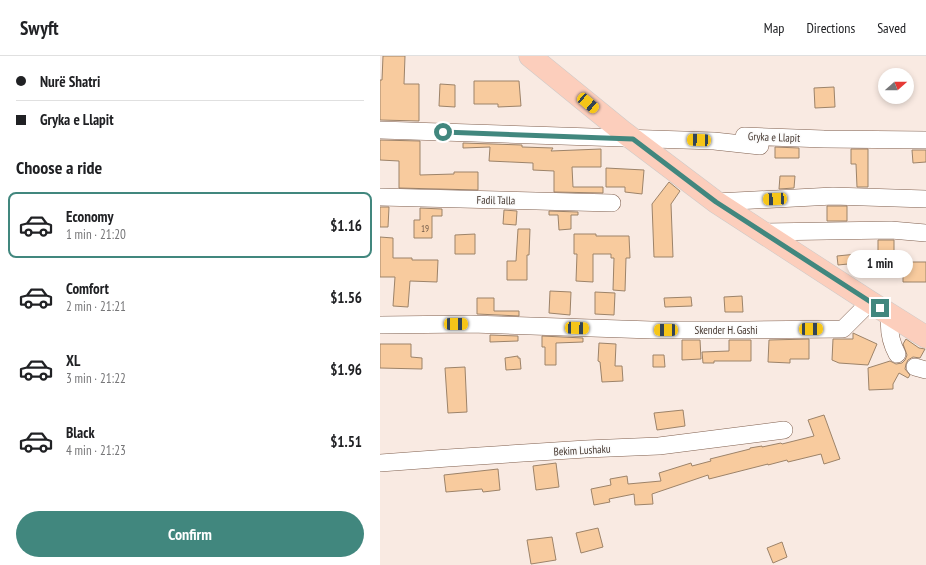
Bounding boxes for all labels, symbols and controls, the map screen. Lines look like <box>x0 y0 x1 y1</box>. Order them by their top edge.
text: Swyft <box>20 16 58 40</box>
text: Map <box>764 19 784 37</box>
text: Directions <box>806 19 855 37</box>
text: Saved <box>877 19 906 37</box>
north arrow <box>878 68 914 104</box>
map controls <box>878 68 914 104</box>
text: Nurë Shatri <box>40 72 100 91</box>
car <box>575 91 601 115</box>
text: Gryka e Llapit <box>40 110 114 129</box>
route start <box>434 123 452 141</box>
street label: Gryka e Llapit <box>748 129 800 145</box>
car <box>687 134 711 146</box>
text: Choose a ride <box>16 156 102 179</box>
car <box>763 192 787 206</box>
street label: Fadil Talla <box>477 193 515 207</box>
icon: car <box>18 207 54 243</box>
text: Economy <box>66 207 114 226</box>
text: $1.16 <box>330 216 362 235</box>
house number: 19 <box>421 223 429 234</box>
text: 1 min · 21:20 <box>66 226 126 243</box>
callout: 1 min <box>847 250 913 278</box>
text: 1 min <box>867 255 893 272</box>
icon: car <box>18 279 54 315</box>
text: Comfort <box>66 279 109 298</box>
text: $1.56 <box>330 288 362 307</box>
text: 2 min · 21:21 <box>66 298 126 315</box>
route end <box>871 299 889 317</box>
car <box>444 318 468 330</box>
car <box>565 322 589 334</box>
street label: Skender H. Gashi <box>694 323 758 337</box>
car <box>799 323 823 335</box>
car <box>654 324 678 336</box>
icon: car <box>18 351 54 387</box>
text: XL <box>66 351 80 370</box>
text: $1.96 <box>330 360 362 379</box>
text: 3 min · 21:22 <box>66 370 126 387</box>
icon: car <box>18 423 54 459</box>
text: Black <box>66 423 95 442</box>
text: $1.51 <box>330 432 362 451</box>
text: 4 min · 21:23 <box>66 442 126 459</box>
street label: Bekim Lushaku <box>553 442 611 458</box>
button: Confirm <box>16 511 364 557</box>

